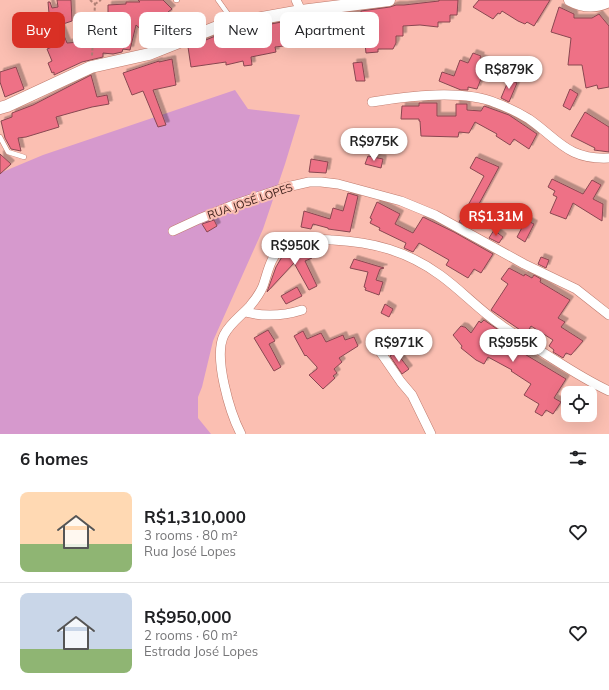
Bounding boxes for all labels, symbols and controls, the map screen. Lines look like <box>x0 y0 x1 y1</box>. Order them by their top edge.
chip: Buy <box>12 12 65 48</box>
chip: Rent <box>73 12 131 48</box>
chip: Filters <box>139 12 206 48</box>
chip: New <box>214 12 272 48</box>
chip: Apartment <box>280 12 379 48</box>
pin: R$879K <box>476 56 542 90</box>
text: R$879K <box>485 61 533 77</box>
pin: R$975K <box>341 128 407 162</box>
text: R$975K <box>350 133 398 149</box>
street label: RUA JOSÉ LOPES <box>205 180 295 222</box>
pin: R$1.31M <box>459 203 533 237</box>
text: R$1.31M <box>469 208 523 224</box>
pin: R$950K <box>262 232 328 266</box>
text: R$950K <box>271 237 319 253</box>
pin: R$971K <box>366 329 432 363</box>
pin: R$955K <box>480 329 546 363</box>
text: R$971K <box>375 334 423 350</box>
text: R$955K <box>489 334 537 350</box>
map controls <box>561 386 597 422</box>
button: locate <box>561 386 597 422</box>
icon: filters <box>567 447 589 469</box>
text: 6 homes <box>20 448 88 469</box>
text: R$1,310,000 <box>144 506 246 527</box>
icon: home <box>52 508 100 556</box>
icon: heart <box>567 521 589 543</box>
text: 3 rooms · 80 m² <box>144 527 238 543</box>
text: Rua José Lopes <box>144 543 236 559</box>
text: R$950,000 <box>144 606 232 627</box>
icon: home <box>52 609 100 657</box>
icon: heart <box>567 622 589 644</box>
text: 2 rooms · 60 m² <box>144 627 238 643</box>
text: Estrada José Lopes <box>144 643 258 659</box>

